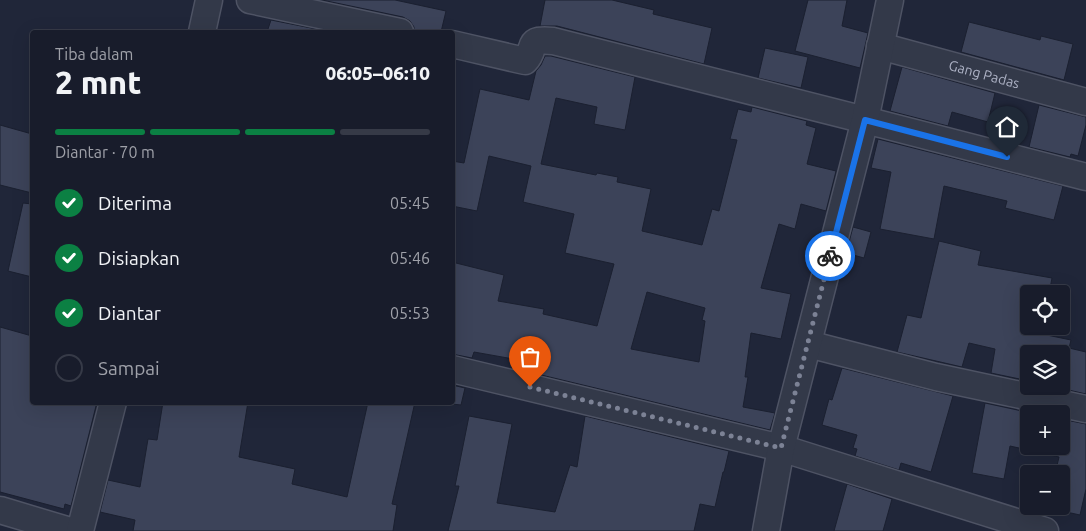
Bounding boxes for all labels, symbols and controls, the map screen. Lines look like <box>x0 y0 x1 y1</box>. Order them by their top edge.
text: Tiba dalam <box>55 45 133 63</box>
street label: Gang Padas <box>947 57 1021 92</box>
text: 06:05–06:10 <box>325 62 430 84</box>
text: 2 mnt <box>55 64 141 100</box>
pin <box>986 106 1028 157</box>
icon: home <box>993 113 1021 141</box>
text: Diantar · 70 m <box>55 143 155 161</box>
icon: check <box>55 189 83 217</box>
text: Diterima <box>98 192 172 214</box>
text: 05:45 <box>390 194 430 212</box>
courier <box>805 231 855 281</box>
icon: bike <box>816 242 844 270</box>
icon: check <box>55 244 83 272</box>
text: Disiapkan <box>98 247 180 269</box>
text: 05:46 <box>390 249 430 267</box>
map controls <box>1020 285 1070 515</box>
button: locate <box>1020 285 1070 335</box>
icon: check <box>55 299 83 327</box>
text: Diantar <box>98 302 161 324</box>
text: 05:53 <box>390 304 430 322</box>
pin <box>509 336 551 387</box>
icon: bag <box>516 343 544 371</box>
button: layers <box>1020 345 1070 395</box>
text: Sampai <box>98 357 160 379</box>
button: + <box>1020 405 1070 455</box>
button: − <box>1020 465 1070 515</box>

